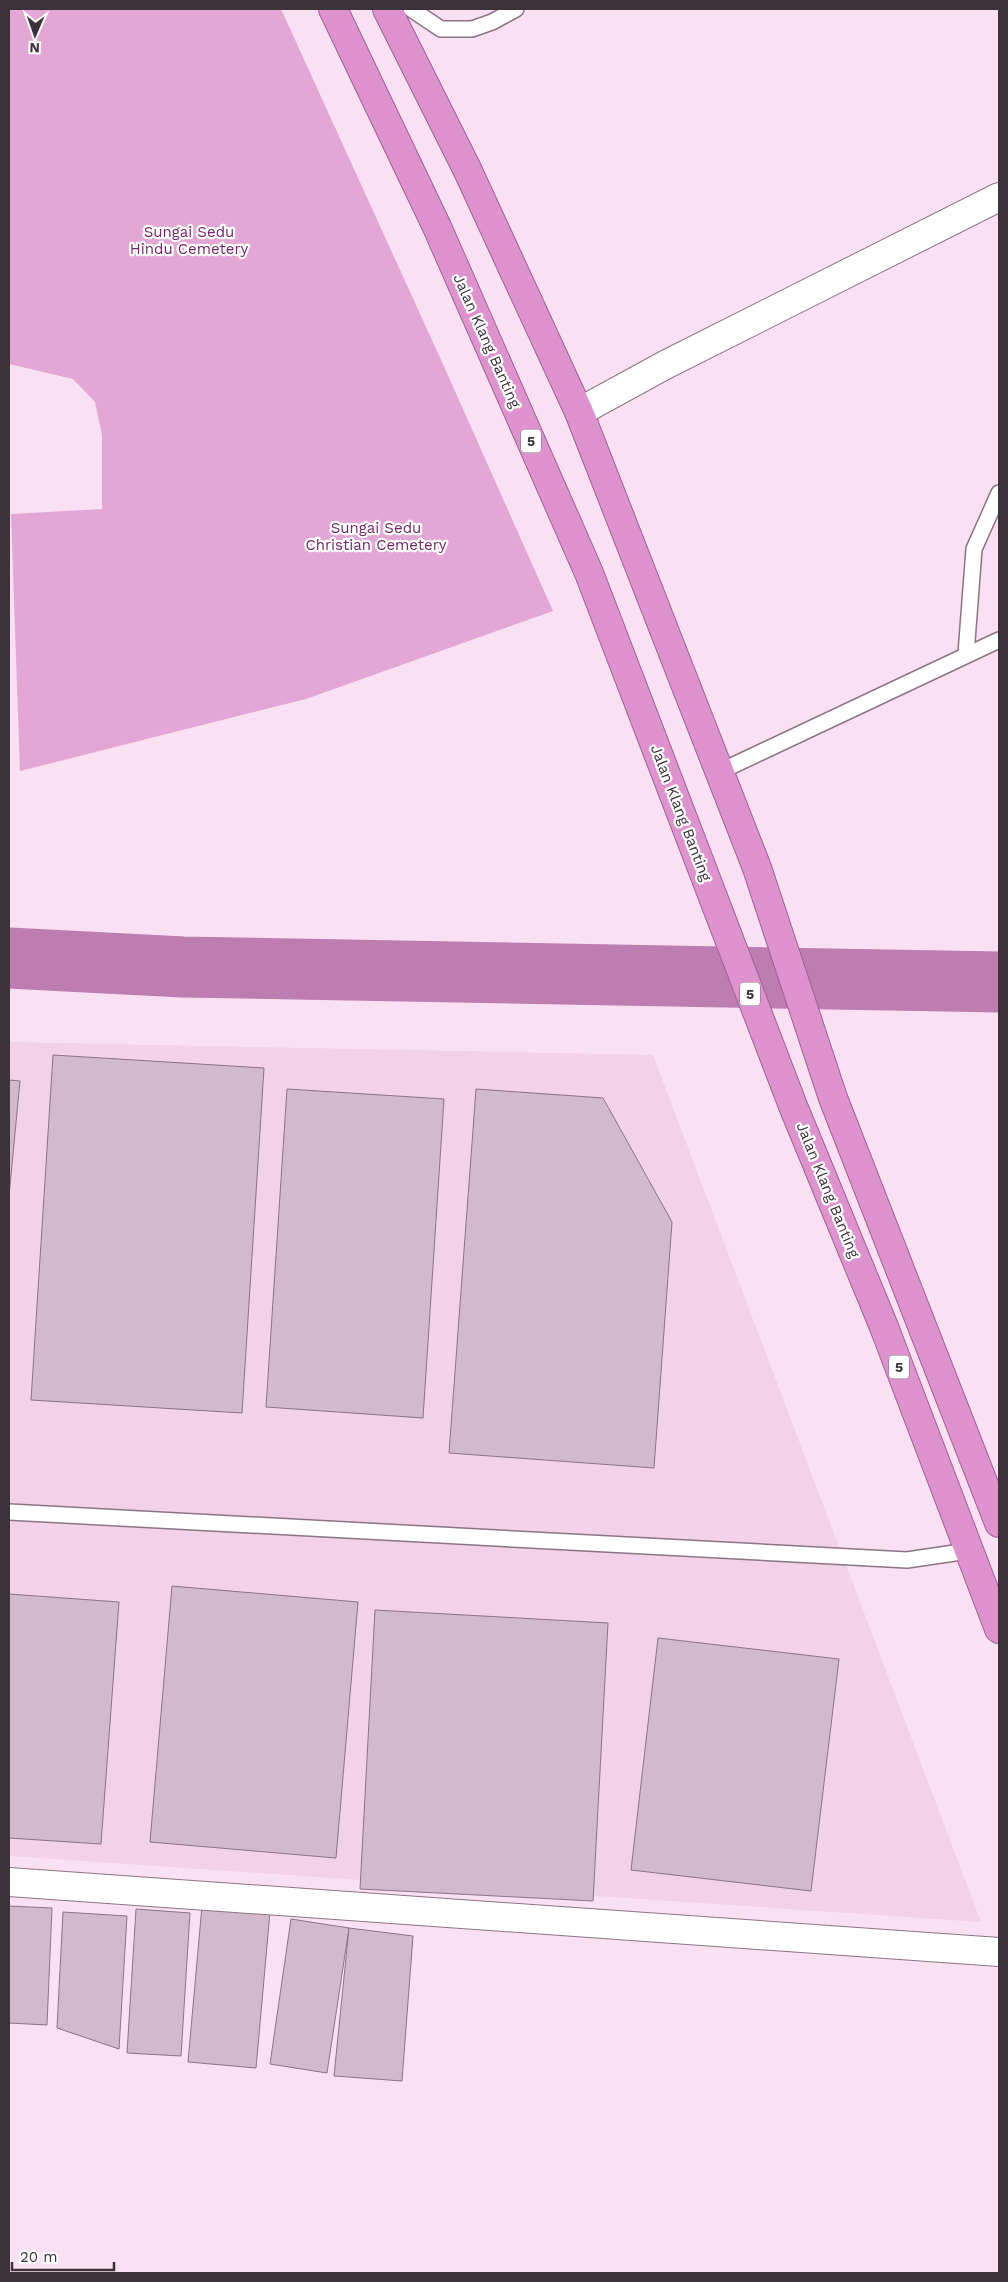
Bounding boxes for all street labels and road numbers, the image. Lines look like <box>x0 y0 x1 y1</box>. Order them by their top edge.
street label: Jalan Klang Banting <box>449 271 525 411</box>
road number: 5 <box>521 430 541 452</box>
street label: Jalan Klang Banting <box>647 742 715 884</box>
road number: 5 <box>740 982 760 1006</box>
street label: Jalan Klang Banting <box>793 1120 863 1260</box>
road number: 5 <box>889 1355 909 1378</box>

